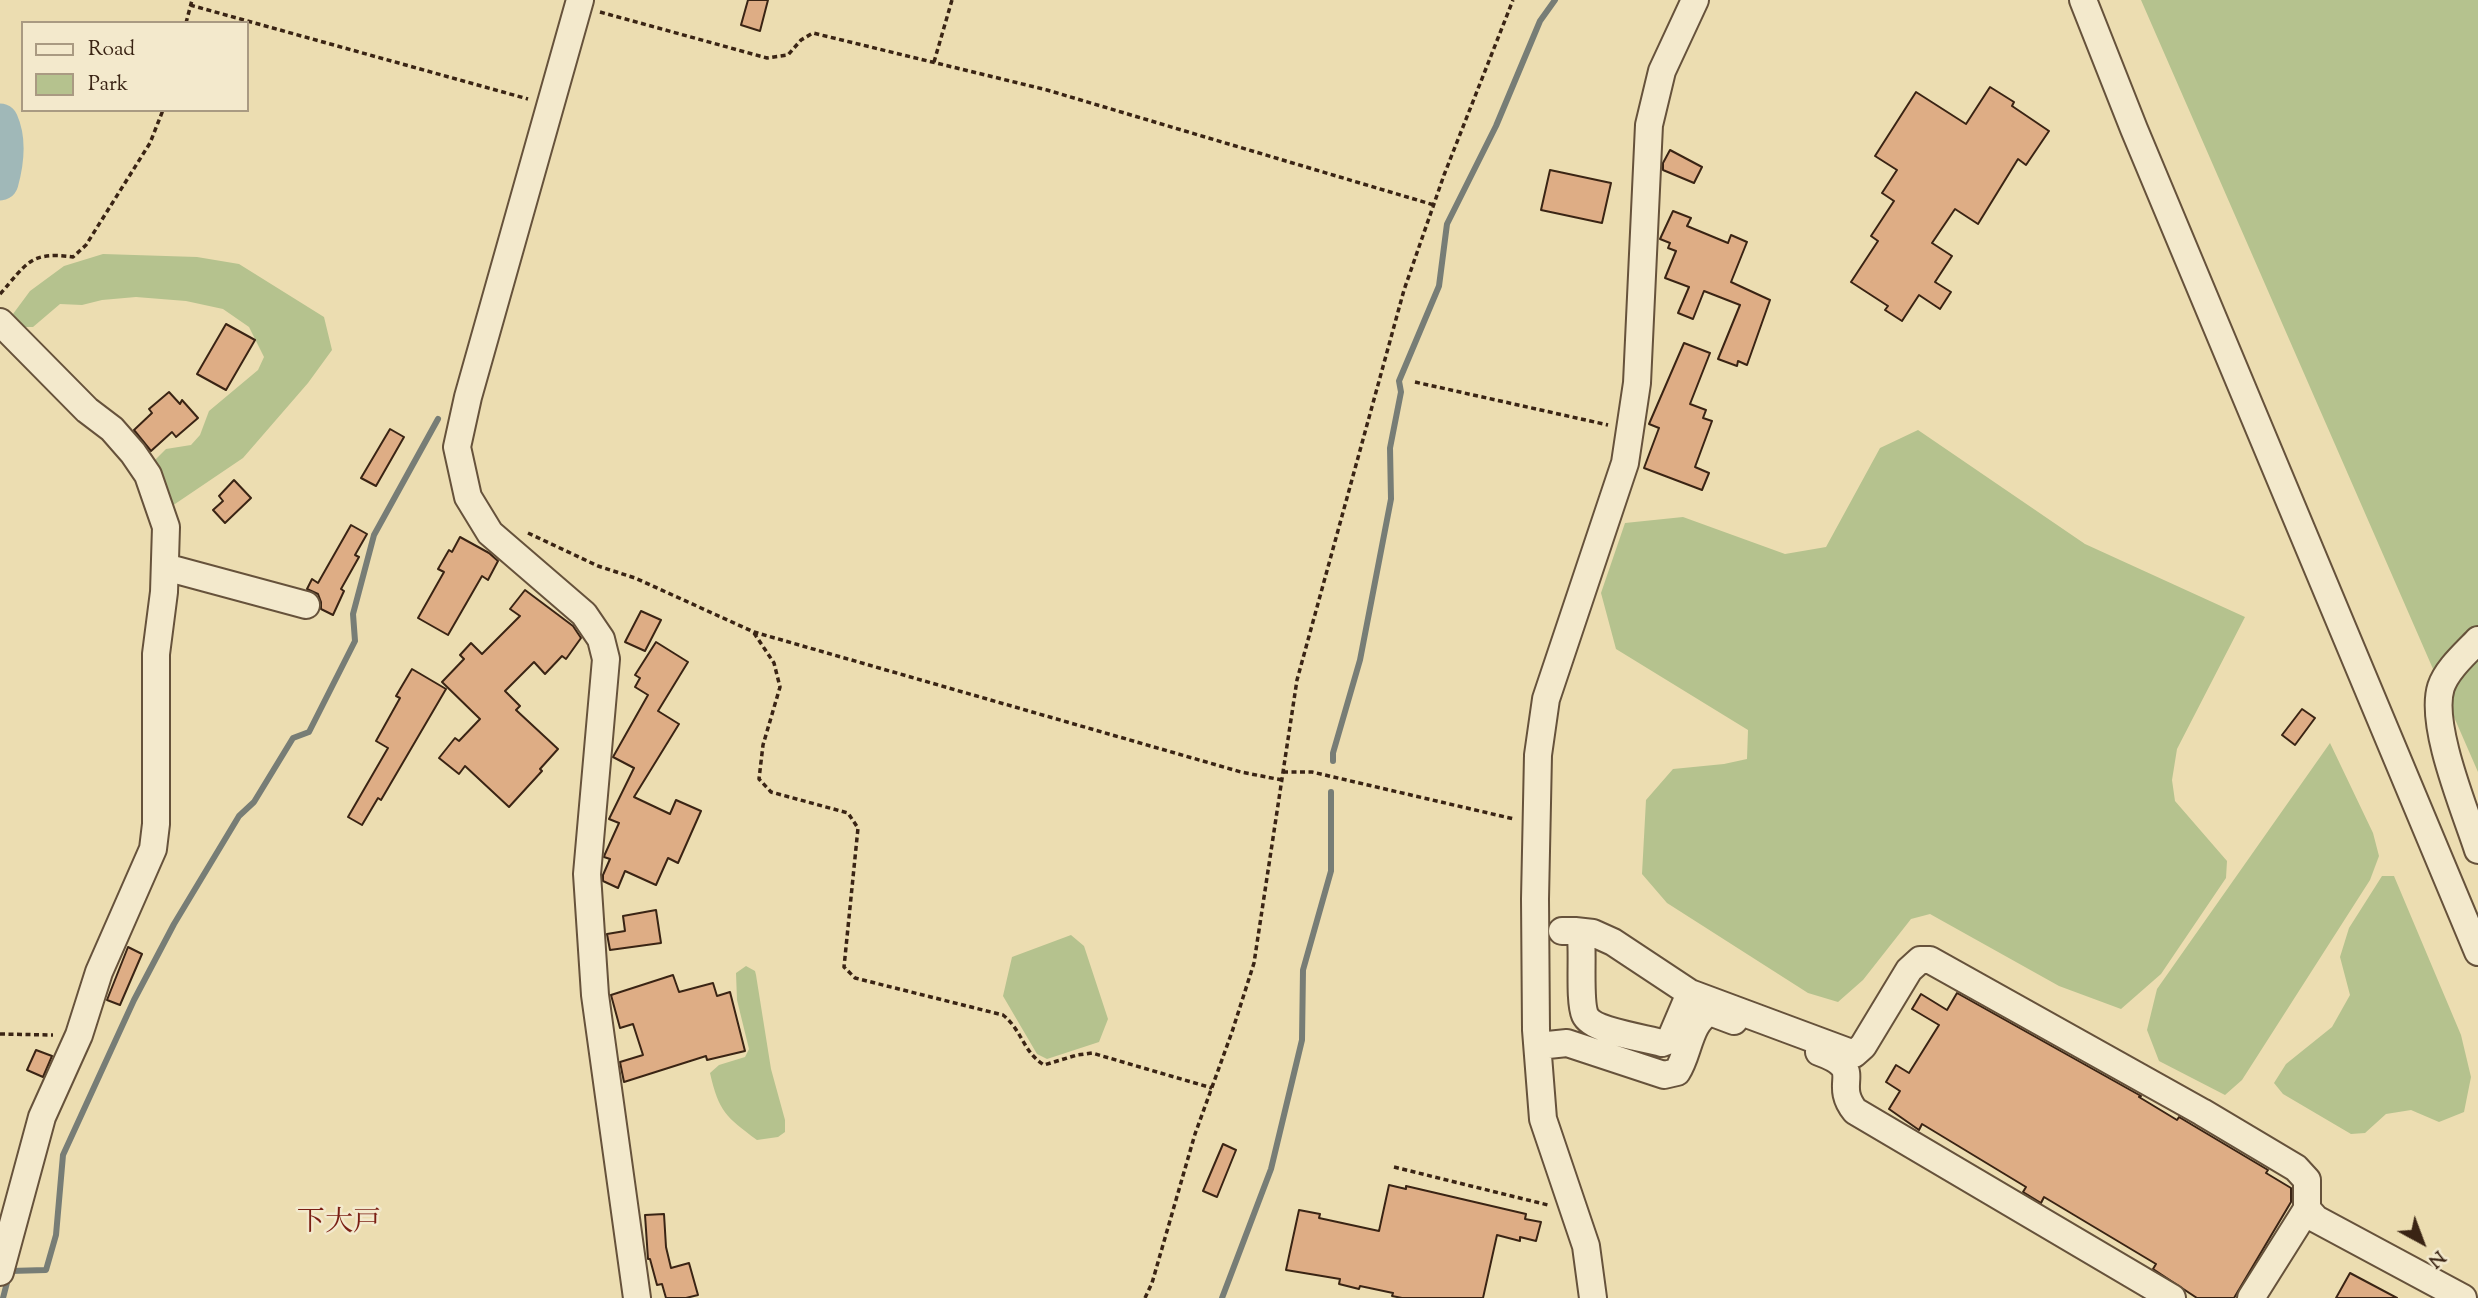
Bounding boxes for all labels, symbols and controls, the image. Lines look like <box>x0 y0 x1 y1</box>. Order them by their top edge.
legend <box>21 21 248 112</box>
text: Road <box>88 35 135 65</box>
text: Park <box>88 70 128 100</box>
north arrow <box>2387 1207 2457 1277</box>
district label: 下大戸 <box>297 1208 381 1242</box>
text: N <box>2422 1243 2451 1273</box>

